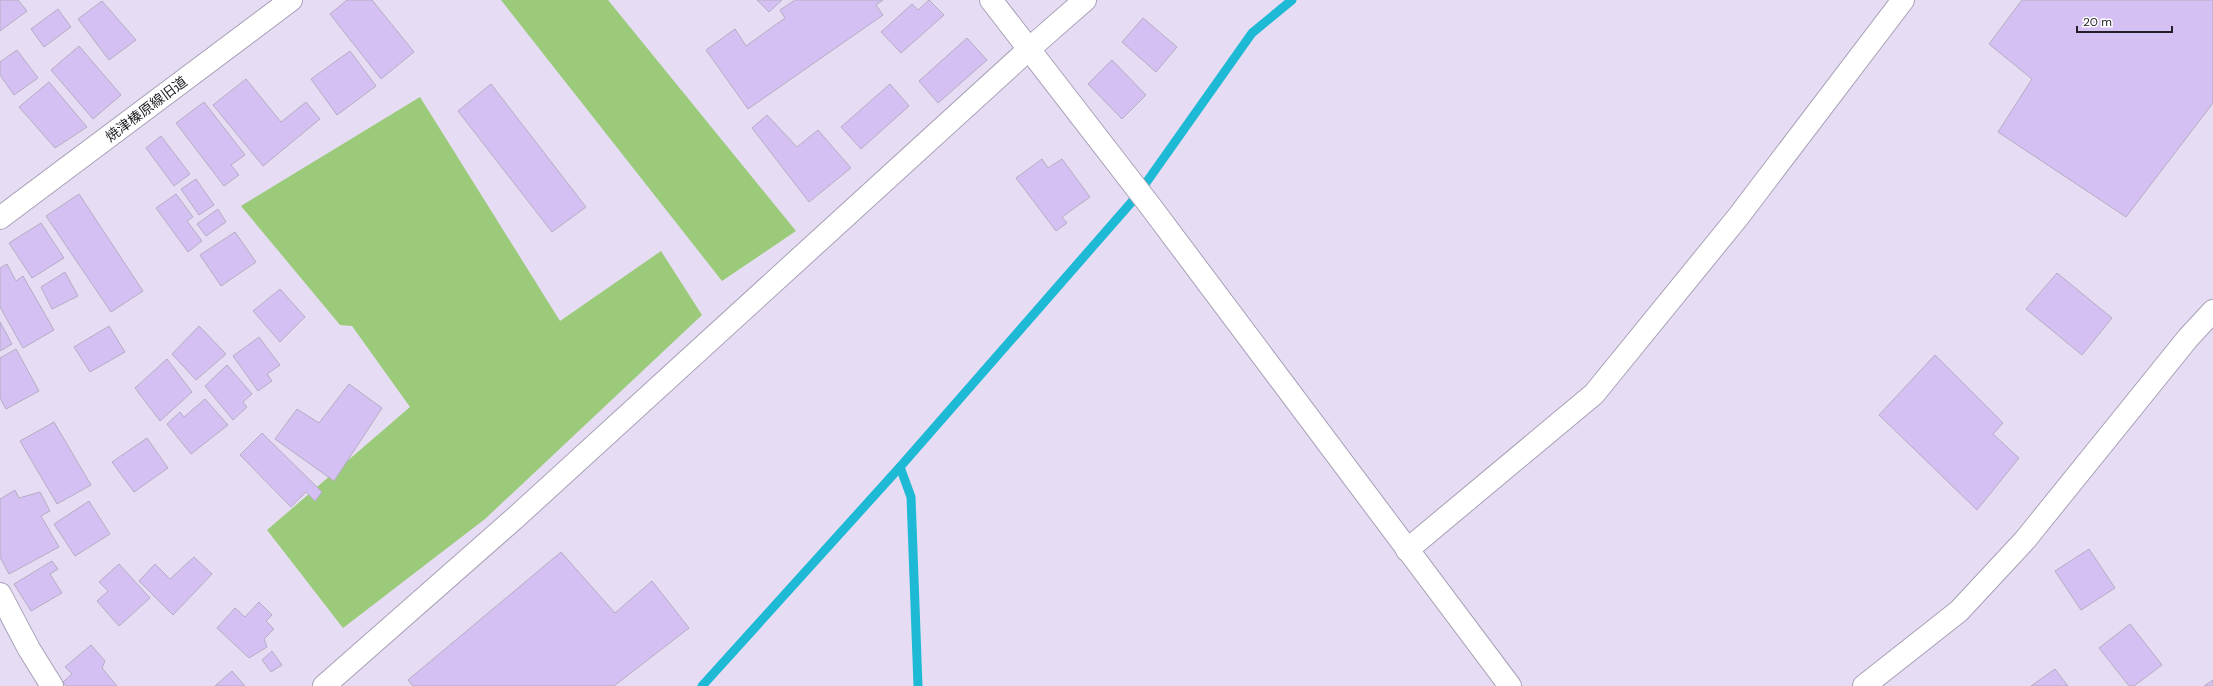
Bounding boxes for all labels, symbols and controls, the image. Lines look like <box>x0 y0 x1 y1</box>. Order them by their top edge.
scale bar <box>2077 8 2172 34</box>
text: 20 m <box>2083 14 2112 30</box>
street label: 焼津榛原線旧道 <box>101 72 191 146</box>

